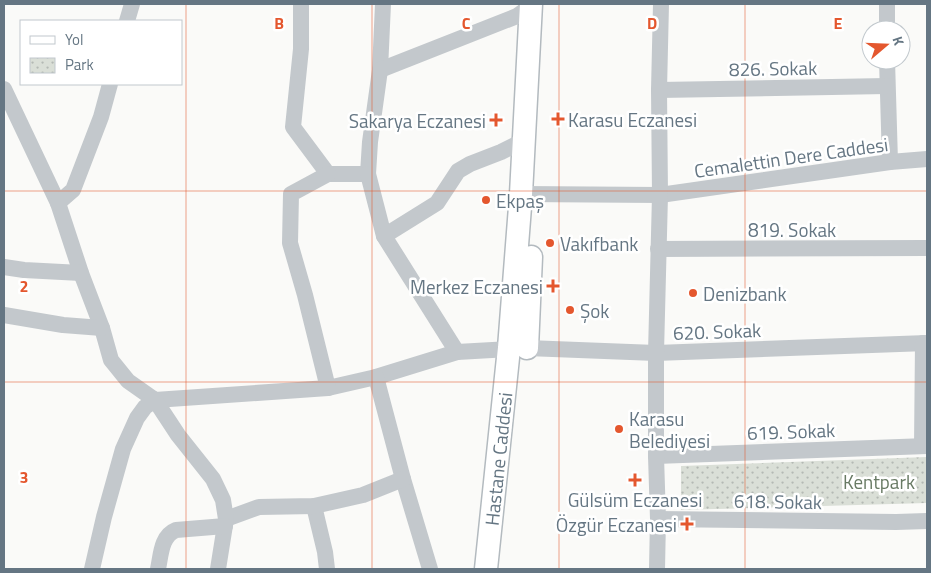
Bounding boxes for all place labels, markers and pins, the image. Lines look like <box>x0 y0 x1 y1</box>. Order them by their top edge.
place label: Karasu Eczanesi <box>568 105 697 134</box>
place label: Sakarya Eczanesi <box>349 106 486 135</box>
marker: Karasu Eczanesi <box>552 113 564 125</box>
marker: Sakarya Eczanesi <box>490 114 502 126</box>
place label: Ekpaş <box>496 186 544 215</box>
marker: Ekpaş <box>480 194 492 206</box>
place label: Vakıfbank <box>560 229 638 258</box>
marker: Vakıfbank <box>544 237 556 249</box>
place label: Merkez Eczanesi <box>410 272 543 301</box>
place label: Denizbank <box>703 279 787 308</box>
marker: Merkez Eczanesi <box>547 280 559 292</box>
marker: Denizbank <box>687 287 699 299</box>
place label: Şok <box>580 296 609 325</box>
marker: Şok <box>564 304 576 316</box>
place label: Karasu Belediyesi <box>629 404 710 455</box>
marker: Karasu Belediyesi <box>613 423 625 435</box>
marker: Gülsüm Eczanesi <box>629 474 641 486</box>
place label: Gülsüm Eczanesi <box>568 485 702 514</box>
place label: Özgür Eczanesi <box>556 510 677 539</box>
marker: Özgür Eczanesi <box>681 518 693 530</box>

